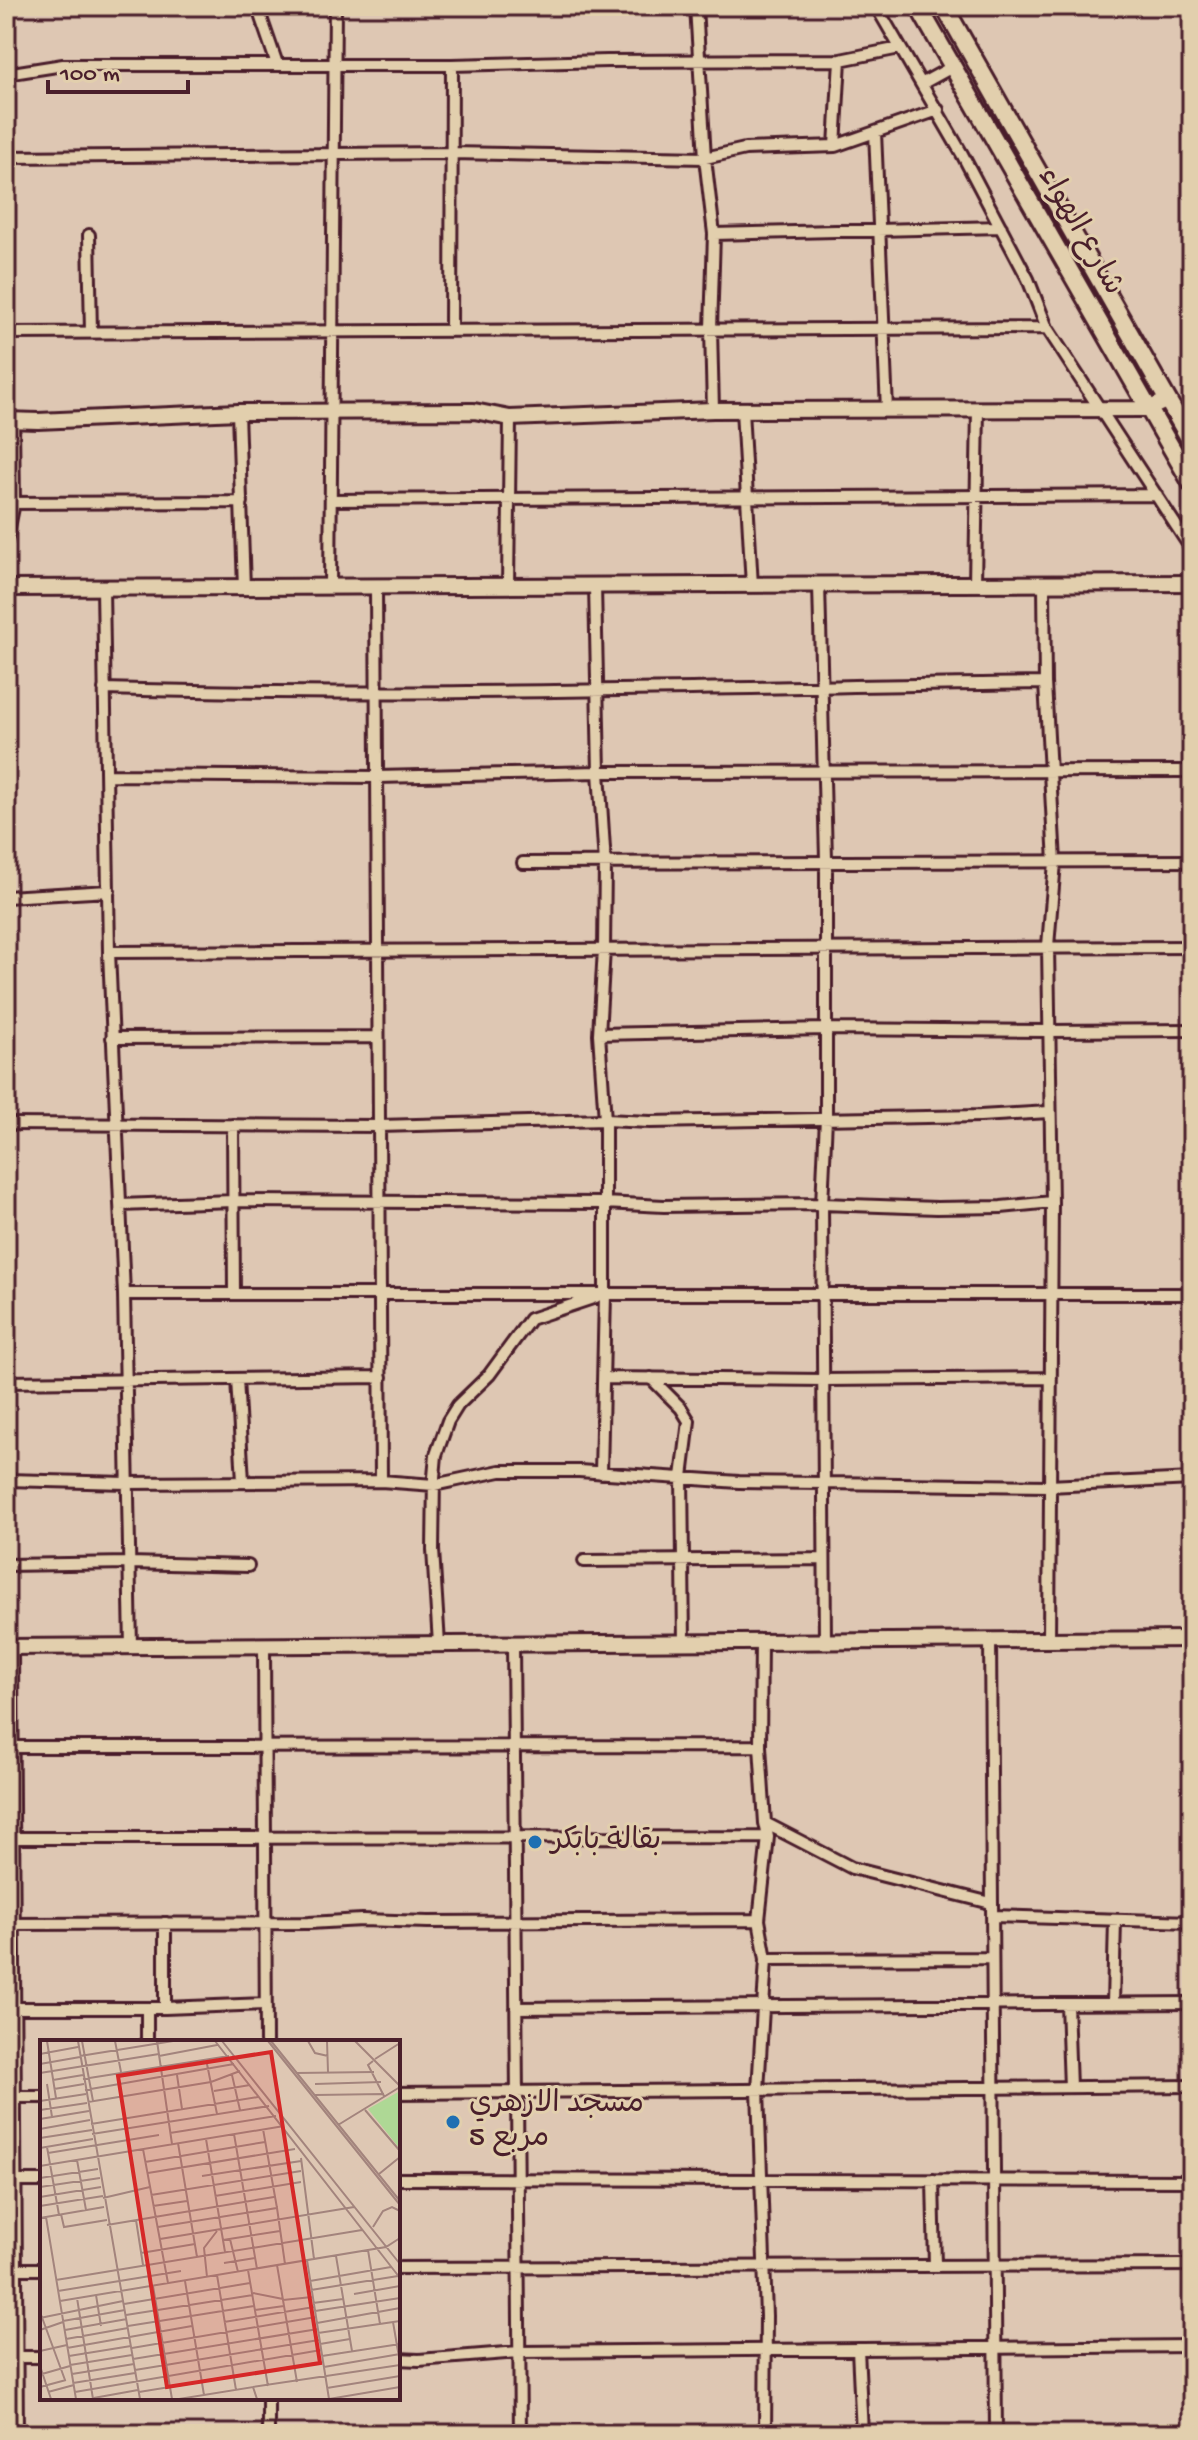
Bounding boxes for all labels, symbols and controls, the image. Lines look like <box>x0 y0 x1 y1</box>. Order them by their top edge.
scale bar <box>48 44 188 94</box>
text: 100 m <box>59 61 120 90</box>
street label: شارع الهواء <box>1028 162 1130 302</box>
place label: بقالة بابكر <box>548 1825 661 1860</box>
marker: بقالة بابكر <box>526 1833 544 1851</box>
inset map <box>40 2040 400 2400</box>
place label: مسجد الازهري مربع 5 <box>469 2088 644 2157</box>
marker: مسجد الازهري مربع 5 <box>444 2113 462 2131</box>

